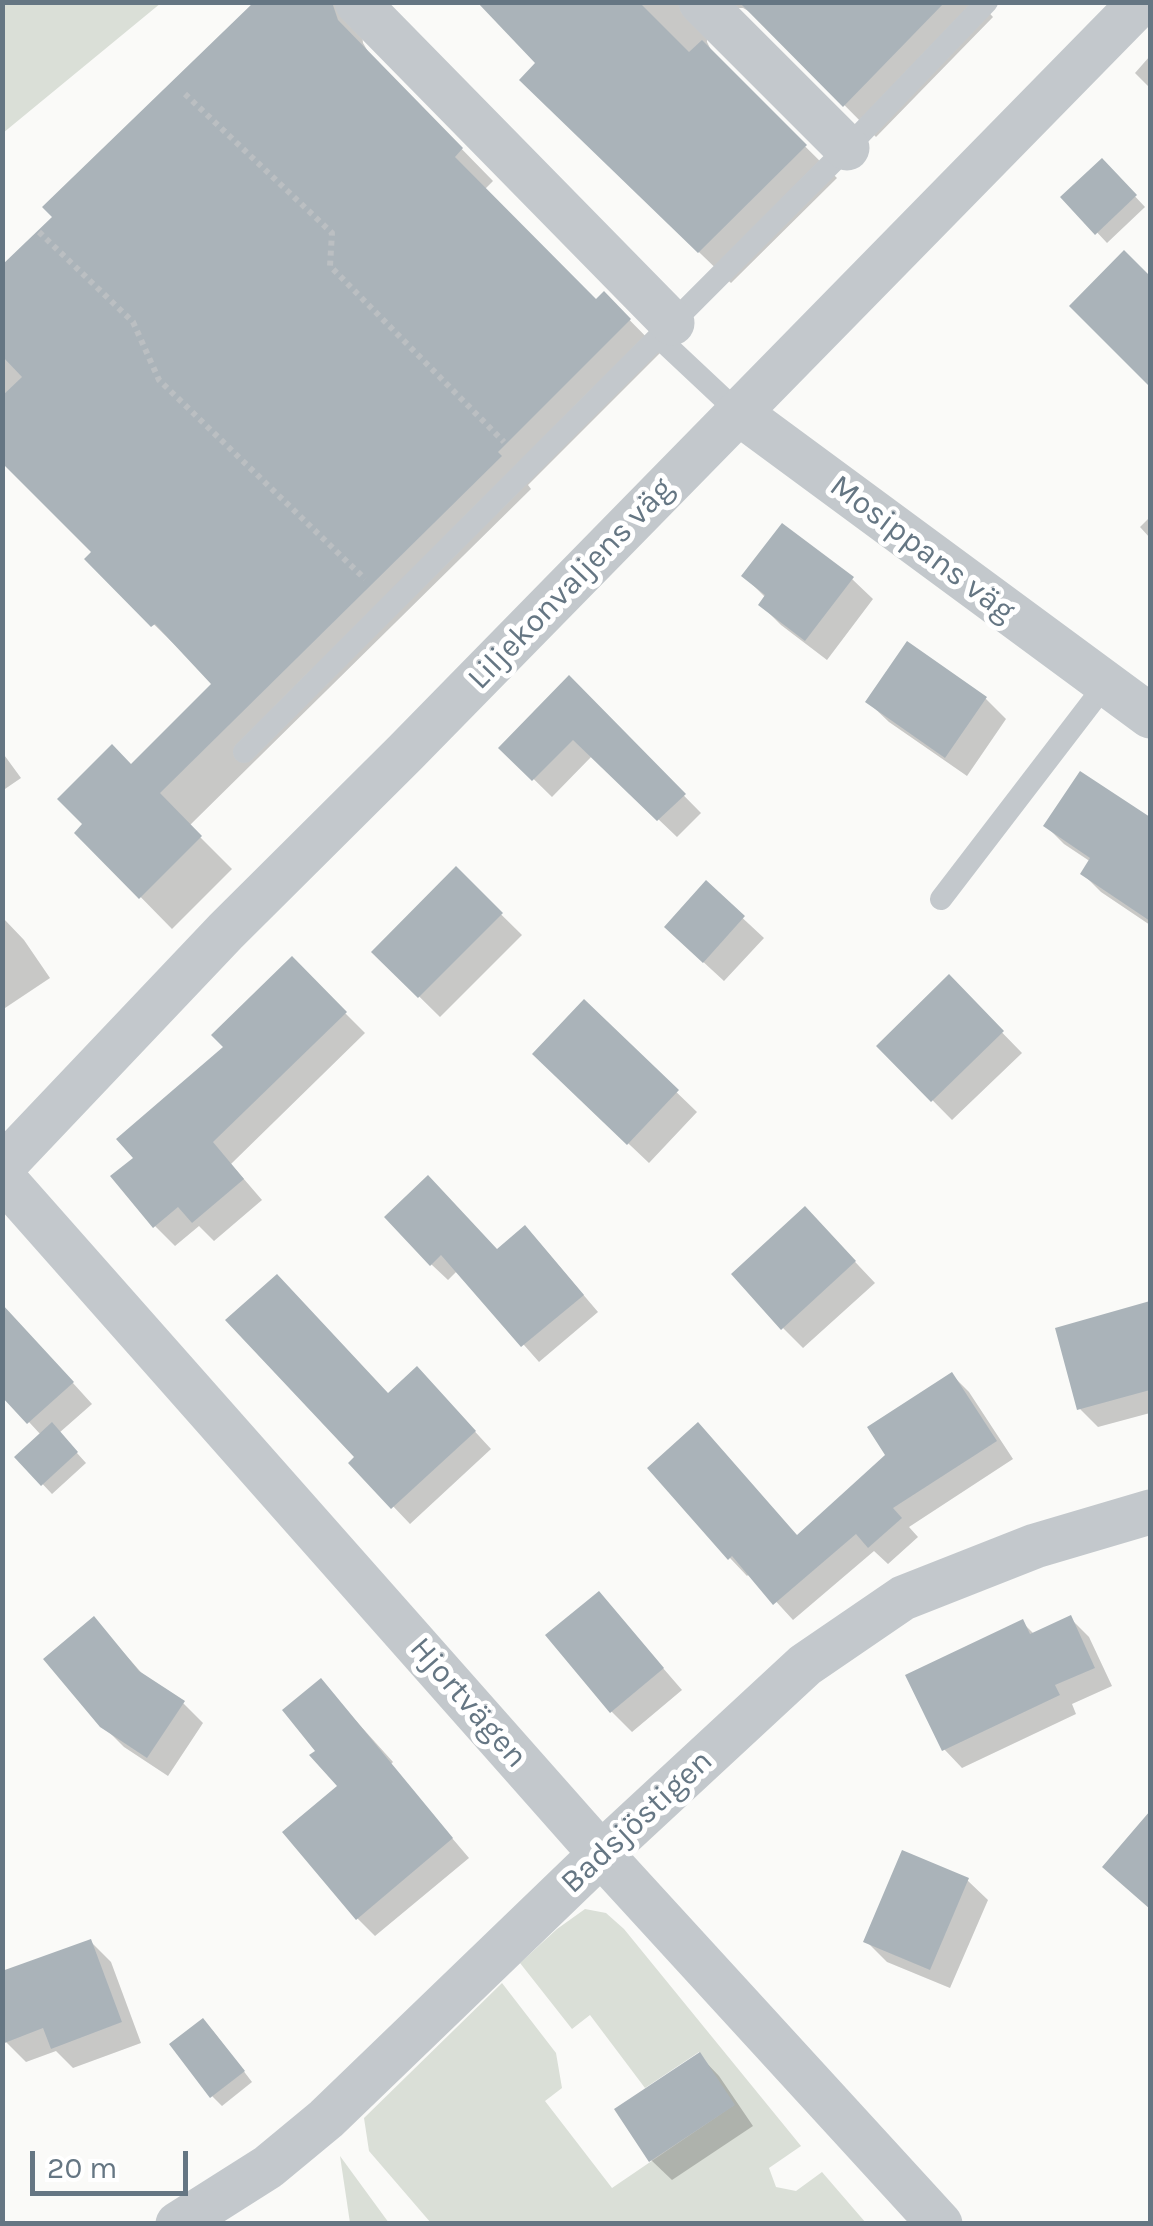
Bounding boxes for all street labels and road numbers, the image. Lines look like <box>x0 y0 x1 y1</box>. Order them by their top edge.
street label: Mosippans väg <box>822 467 1022 631</box>
street label: Liljekonvaljens väg <box>460 470 682 698</box>
street label: Hjortvägen <box>401 1630 535 1776</box>
street label: Badsjöstigen <box>553 1742 721 1902</box>

